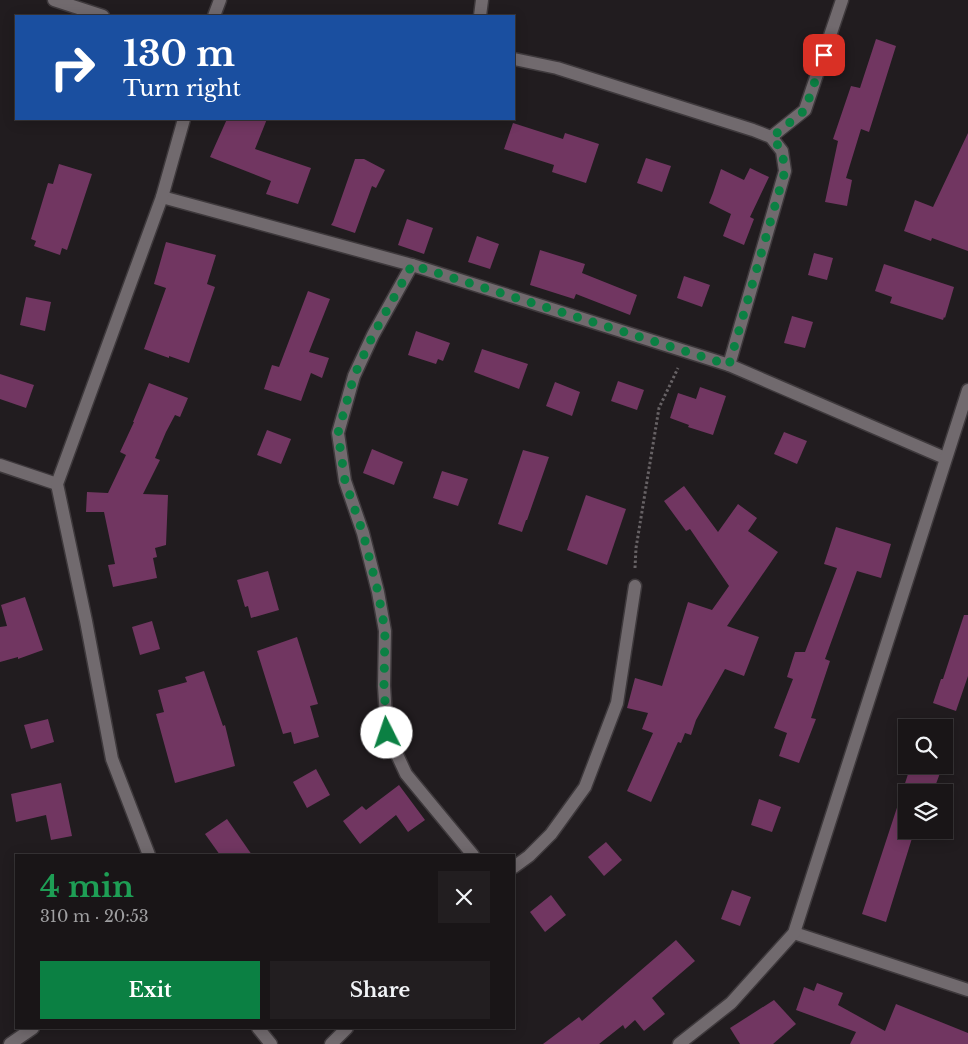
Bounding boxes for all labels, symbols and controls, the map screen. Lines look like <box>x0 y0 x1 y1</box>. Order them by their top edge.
text: 130 m <box>123 32 235 75</box>
pin <box>803 34 845 76</box>
icon: right <box>40 35 105 100</box>
icon: arrive <box>810 41 838 69</box>
text: Turn right <box>123 75 241 102</box>
position arrow <box>360 706 412 758</box>
map controls <box>898 719 953 839</box>
button: search <box>898 719 953 774</box>
button: layers <box>898 784 953 839</box>
text: 4 min <box>40 868 134 905</box>
button: close <box>438 871 490 923</box>
text: 310 m · 20:53 <box>40 906 149 926</box>
button: Exit <box>40 961 260 1019</box>
button: Share <box>270 961 490 1019</box>

